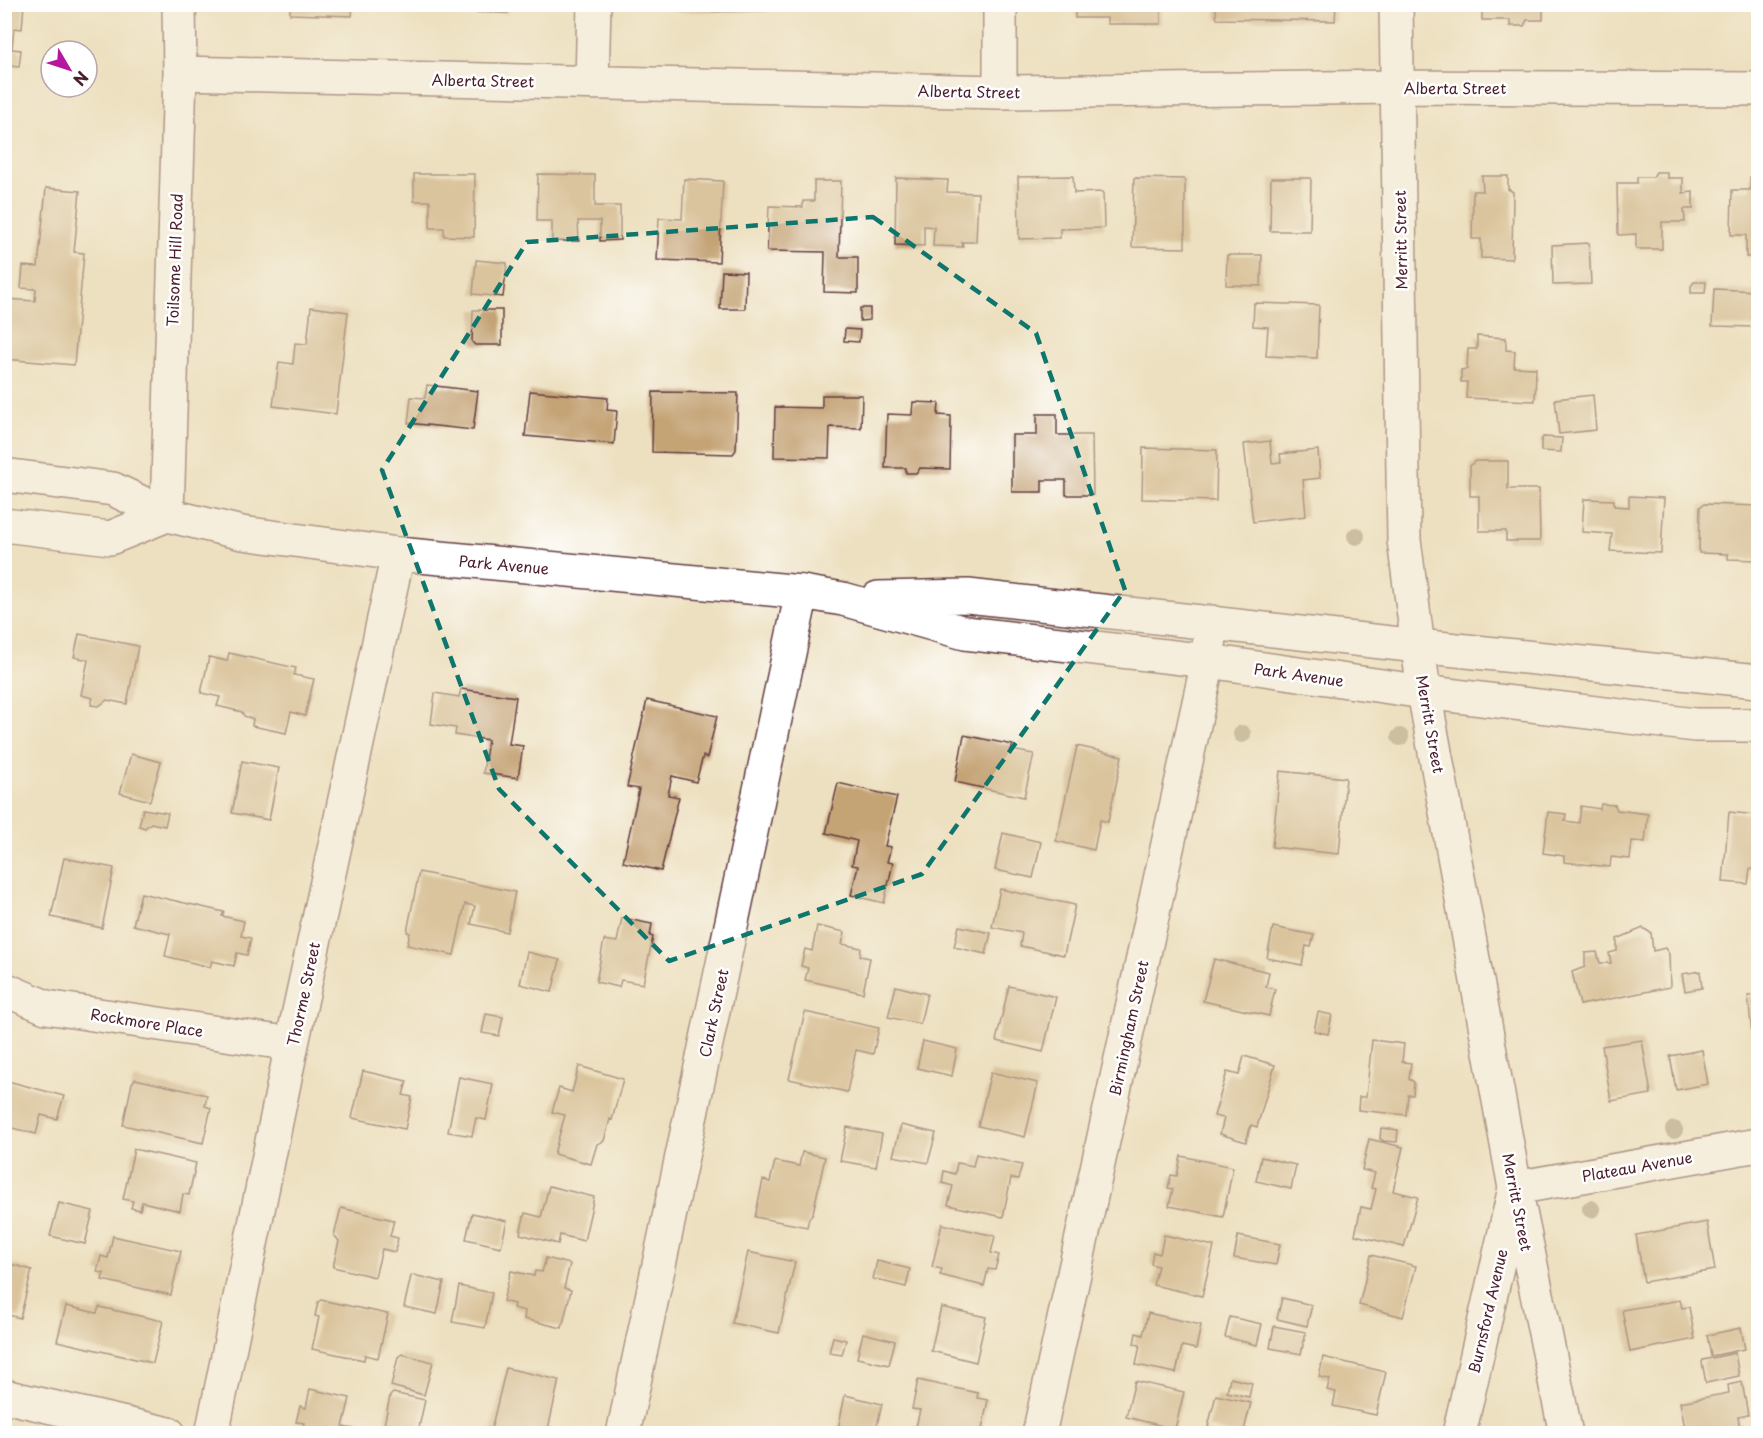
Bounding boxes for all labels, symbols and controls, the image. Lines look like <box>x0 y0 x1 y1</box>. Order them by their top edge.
north arrow <box>39 39 99 99</box>
text: N <box>68 67 95 92</box>
street label: Alberta Street <box>431 68 535 92</box>
street label: Alberta Street <box>1404 76 1506 99</box>
street label: Alberta Street <box>917 79 1021 103</box>
street label: Merritt Street <box>1388 190 1412 290</box>
street label: Toilsome Hill Road <box>160 193 188 327</box>
street label: Park Avenue <box>458 549 550 579</box>
street label: Park Avenue <box>1253 656 1345 692</box>
street label: Merritt Street <box>1411 673 1451 775</box>
street label: Thorme Street <box>281 940 325 1048</box>
street label: Birmingham Street <box>1102 958 1154 1098</box>
street label: Clark Street <box>692 967 734 1059</box>
street label: Rockmore Place <box>89 1002 205 1042</box>
street label: Plateau Avenue <box>1580 1145 1694 1187</box>
street label: Merritt Street <box>1497 1151 1539 1253</box>
street label: Burnsford Avenue <box>1461 1246 1513 1376</box>

